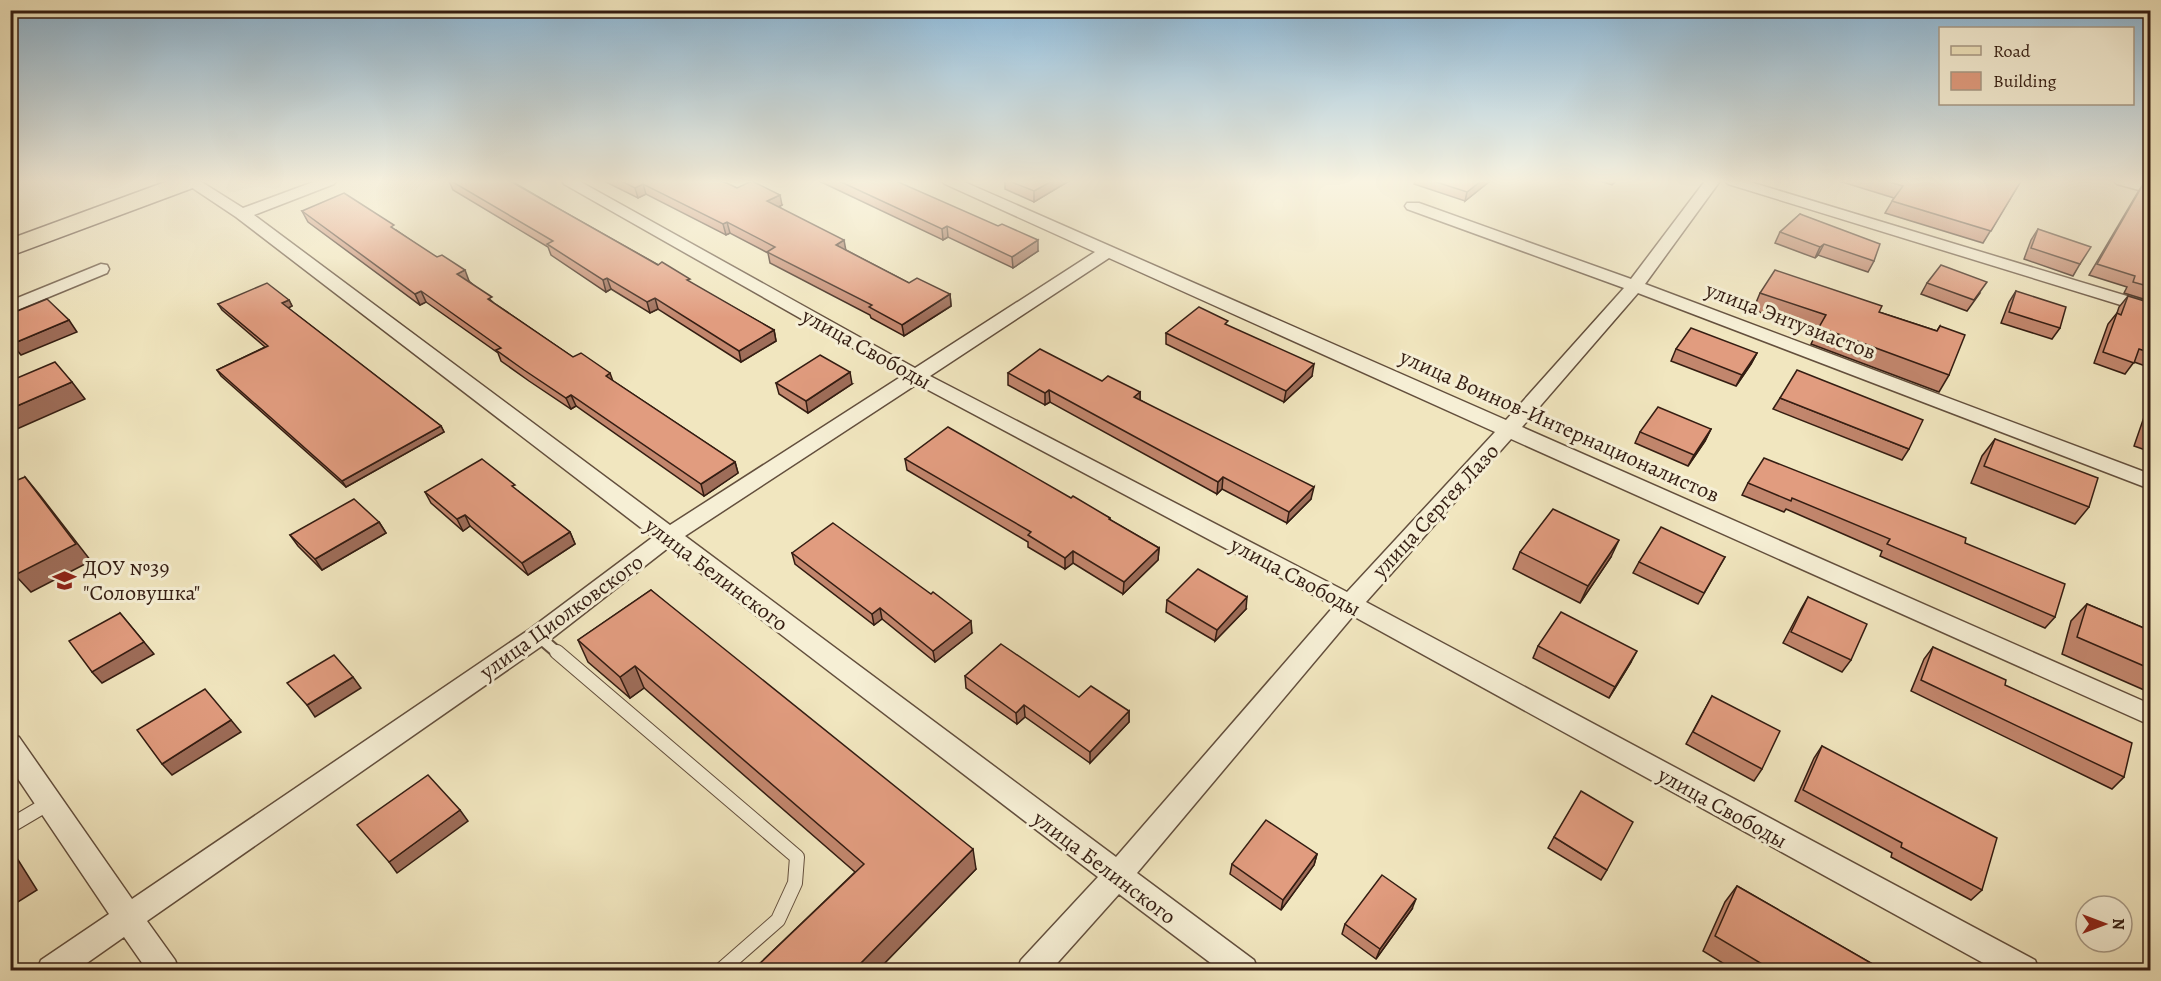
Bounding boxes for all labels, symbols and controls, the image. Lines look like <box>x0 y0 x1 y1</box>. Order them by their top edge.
legend <box>1939 27 2134 105</box>
text: Road <box>1993 39 2031 63</box>
text: Building <box>1993 69 2057 93</box>
street label: улица Энтузиастов <box>1700 274 1880 367</box>
street label: улица Свободы <box>796 300 937 397</box>
street label: улица Воинов-Интернационалистов <box>1394 341 1724 510</box>
street label: улица Сергея Лазо <box>1365 437 1506 585</box>
street label: улица Белинского <box>638 510 794 639</box>
street label: улица Свободы <box>1224 529 1366 624</box>
street label: улица Циолковского <box>473 547 650 687</box>
place label: ДОУ №39 "Соловушка" <box>83 553 200 608</box>
school or university icon: ДОУ №39 "Соловушка" <box>52 567 78 593</box>
street label: улица Свободы <box>1652 759 1793 856</box>
street label: улица Белинского <box>1026 803 1182 932</box>
north arrow <box>2074 894 2134 954</box>
text: N <box>2107 918 2129 930</box>

